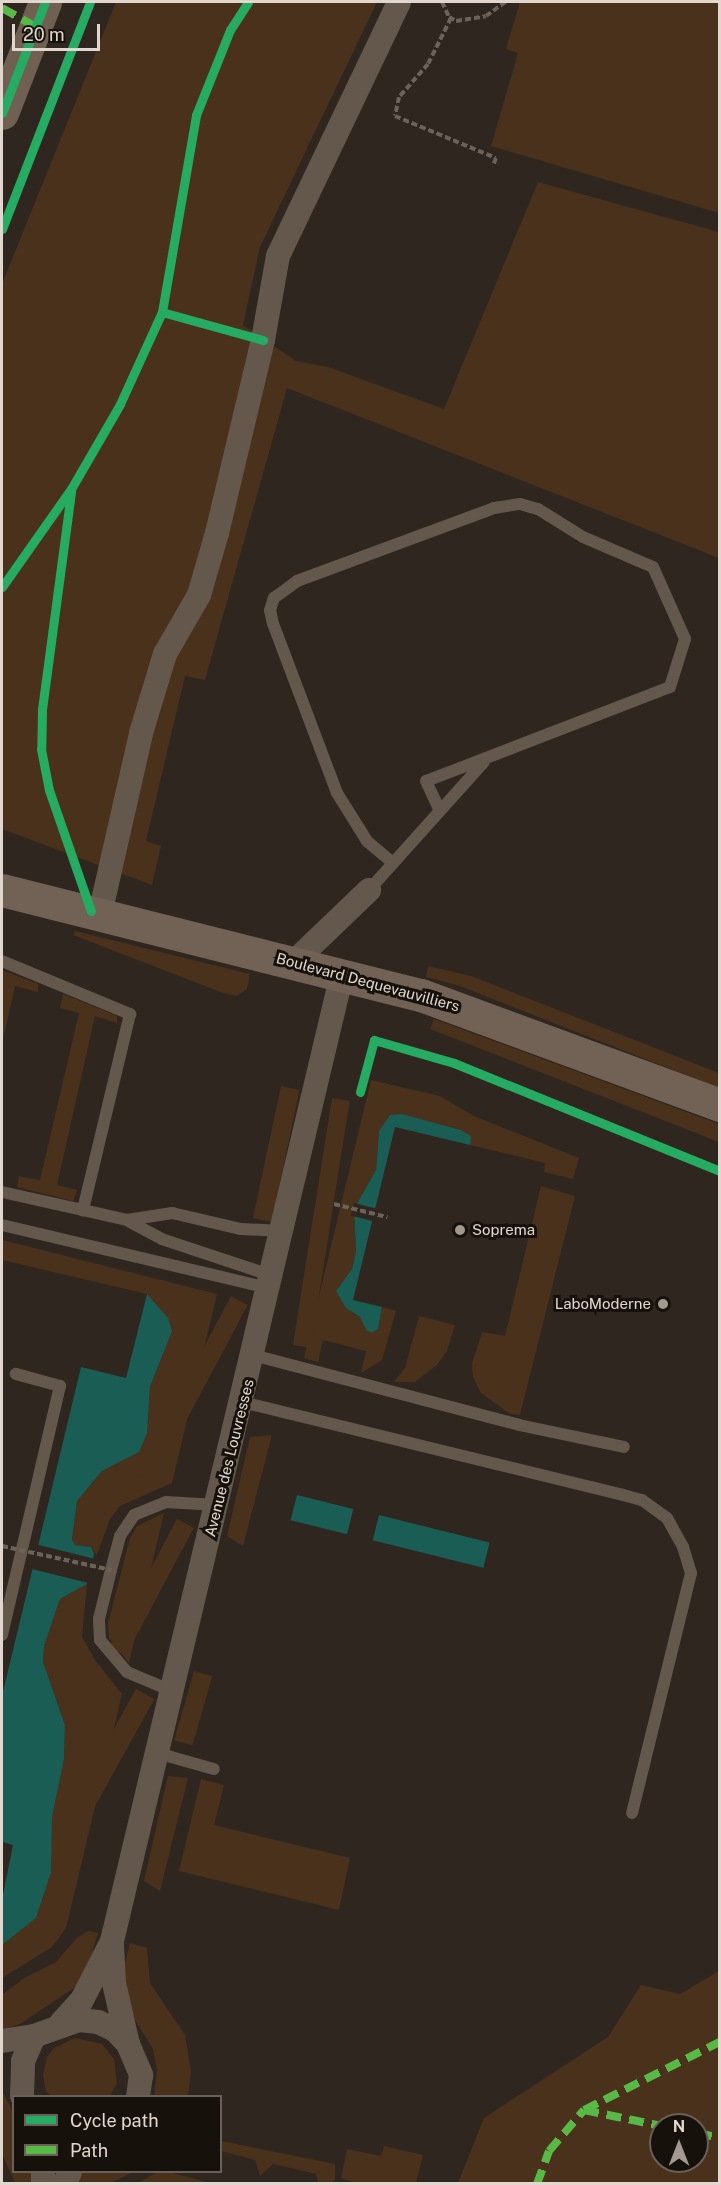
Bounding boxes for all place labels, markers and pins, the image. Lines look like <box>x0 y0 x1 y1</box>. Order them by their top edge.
place label: Soprema <box>472 1221 535 1239</box>
marker: Soprema <box>453 1223 467 1237</box>
place label: LaboModerne <box>555 1295 651 1313</box>
marker: LaboModerne <box>656 1297 670 1311</box>

